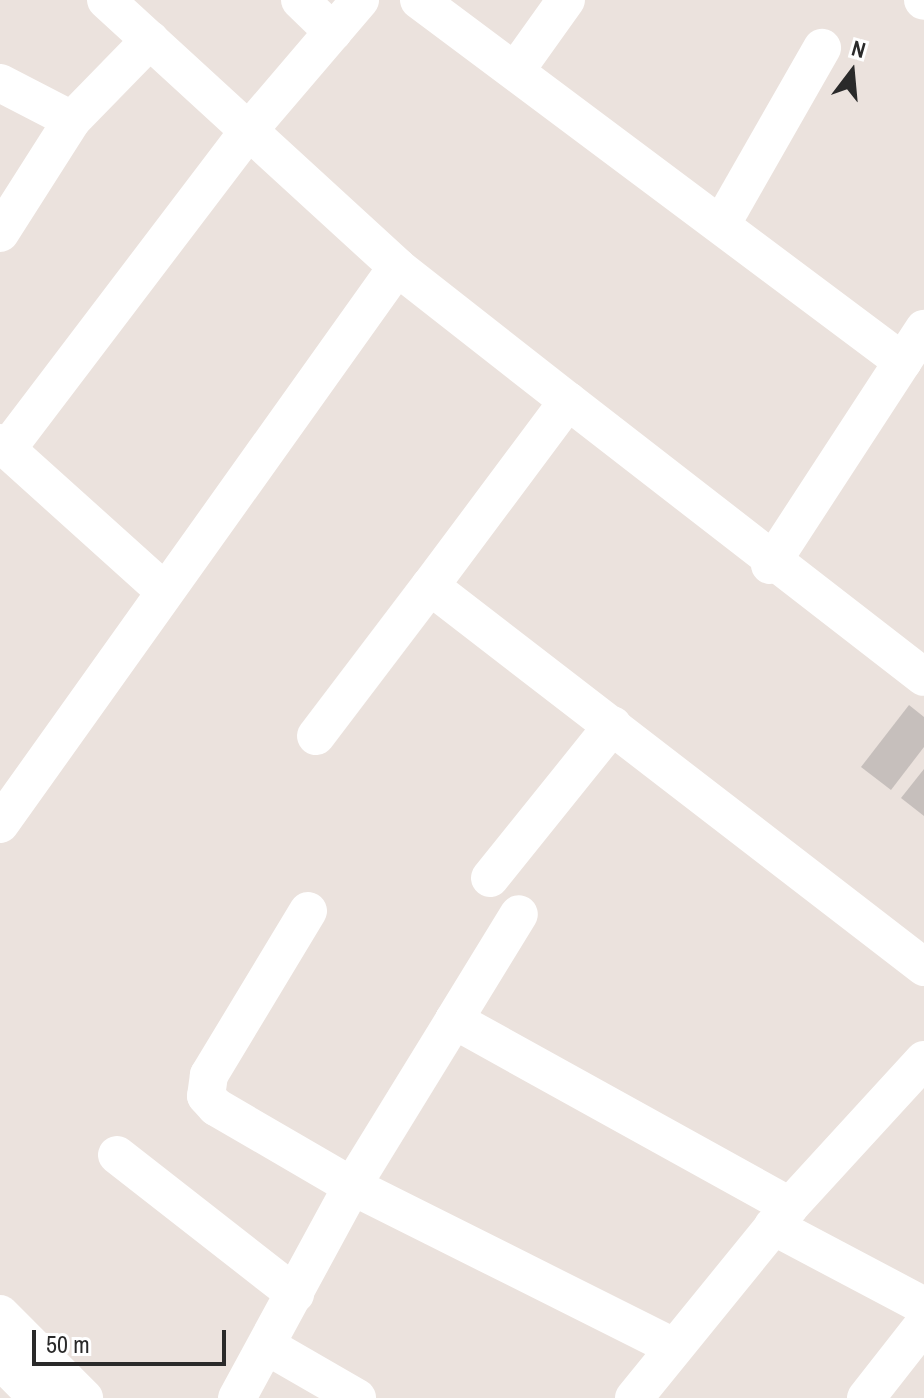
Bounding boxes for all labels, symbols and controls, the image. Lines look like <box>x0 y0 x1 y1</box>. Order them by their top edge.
north arrow <box>812 32 892 112</box>
text: N <box>848 33 869 65</box>
scale bar <box>36 1314 230 1364</box>
text: 50 m <box>46 1328 90 1360</box>

